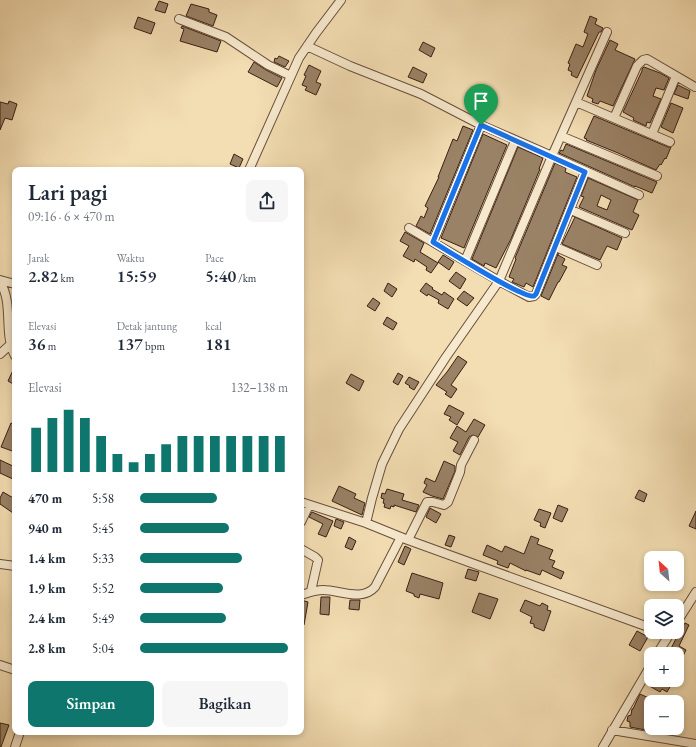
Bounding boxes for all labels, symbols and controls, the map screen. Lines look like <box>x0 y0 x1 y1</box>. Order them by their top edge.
pin <box>464 84 498 125</box>
icon: arrive <box>470 90 492 112</box>
text: Lari pagi <box>28 178 108 207</box>
button: share <box>246 180 288 222</box>
text: 09:16 · 6 × 470 m <box>28 208 115 225</box>
text: Jarak <box>28 251 49 265</box>
text: Waktu <box>117 251 144 265</box>
text: Pace <box>205 251 224 265</box>
text: 2.82 <box>28 265 58 287</box>
text: 15:59 <box>117 265 156 287</box>
text: 5:40 <box>205 265 236 287</box>
text: km <box>58 271 74 285</box>
text: /km <box>236 271 256 285</box>
text: Elevasi <box>28 319 56 333</box>
text: Detak jantung <box>117 319 177 333</box>
text: kcal <box>205 319 222 333</box>
text: 36 <box>28 333 45 355</box>
text: 137 <box>117 333 143 355</box>
text: 181 <box>205 333 232 355</box>
text: m <box>45 339 56 353</box>
text: bpm <box>143 339 165 353</box>
text: Elevasi <box>28 379 62 396</box>
text: 132–138 m <box>231 379 288 396</box>
text: 470 m <box>28 490 62 507</box>
text: 5:58 <box>92 490 114 507</box>
text: 940 m <box>28 520 62 537</box>
text: 5:45 <box>92 520 114 537</box>
text: 1.4 km <box>28 550 66 567</box>
text: 5:33 <box>92 550 114 567</box>
north arrow <box>644 551 684 591</box>
map controls <box>644 551 684 735</box>
text: 1.9 km <box>28 580 66 597</box>
text: 5:52 <box>92 580 114 597</box>
button: layers <box>644 599 684 639</box>
text: 2.4 km <box>28 610 66 627</box>
text: 5:49 <box>92 610 114 627</box>
text: 2.8 km <box>28 640 66 657</box>
text: 5:04 <box>92 640 114 657</box>
button: + <box>644 647 684 687</box>
button: Simpan <box>28 681 154 727</box>
button: Bagikan <box>162 681 288 727</box>
button: − <box>644 695 684 735</box>

